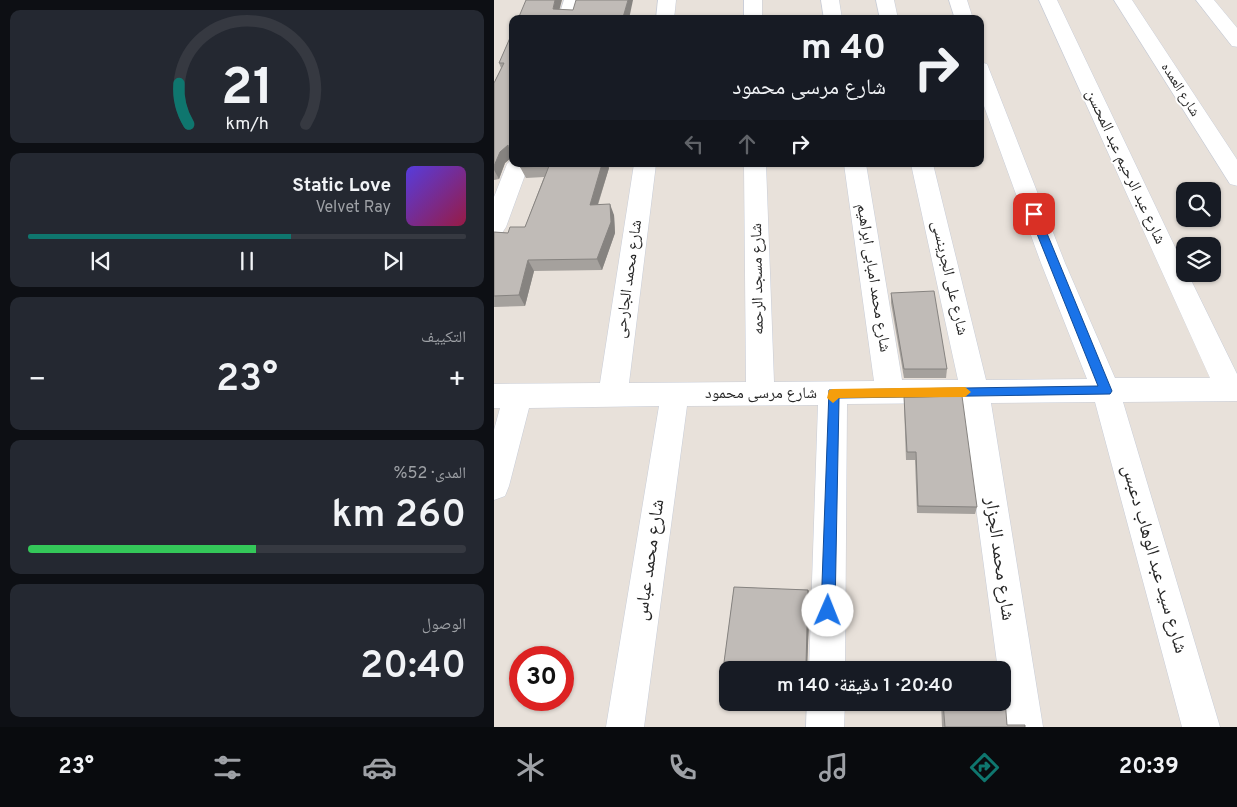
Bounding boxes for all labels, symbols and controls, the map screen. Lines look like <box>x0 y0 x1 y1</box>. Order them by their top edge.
text: 40 m <box>801 27 886 71</box>
icon: right <box>904 35 969 100</box>
text: 21 <box>221 57 273 123</box>
street label: شارع العمده <box>1157 60 1203 120</box>
text: شارع مرسى محمود <box>732 75 886 102</box>
street label: شارع عبد الرحيم عبد المحسن <box>1080 86 1170 248</box>
text: km/h <box>225 113 269 136</box>
icon: left <box>680 130 708 158</box>
icon: ahead <box>733 130 761 158</box>
icon: right <box>786 130 814 158</box>
text: Static Love <box>292 174 391 198</box>
map controls <box>1176 182 1221 282</box>
button: search <box>1176 182 1221 227</box>
pin <box>1013 193 1055 235</box>
text: Velvet Ray <box>316 198 391 218</box>
icon: arrive <box>1020 200 1048 228</box>
street label: شارع محمد امبابى ابراهيم <box>851 202 895 354</box>
street label: شارع محمد الجارحى <box>611 219 647 339</box>
street label: شارع على الجرينسى <box>926 219 972 337</box>
street label: شارع مسجد الرحمه <box>747 223 769 335</box>
button: layers <box>1176 237 1221 282</box>
icon: previous <box>87 247 115 275</box>
icon: pause <box>233 247 261 275</box>
icon: next <box>379 247 407 275</box>
text: التكييف <box>421 328 466 348</box>
text: 23° <box>216 356 278 405</box>
text: − <box>28 363 46 399</box>
text: + <box>448 363 466 399</box>
street label: شارع مرسى محمود <box>705 384 817 404</box>
street label: شارع سيد عبد الوهاب دعبس <box>1116 462 1192 656</box>
text: المدى · 52% <box>394 464 466 484</box>
text: 260 km <box>332 492 466 541</box>
street label: شارع محمد الجزار <box>978 495 1020 622</box>
street label: شارع محمد عباس <box>630 498 670 622</box>
position arrow <box>801 584 853 636</box>
text: الوصول <box>422 615 466 635</box>
text: 20:40 <box>360 643 466 692</box>
speed limit sign: 30 <box>509 646 574 711</box>
text: 20:40 · 1 دقيقة · 140 m <box>777 674 953 698</box>
icon: filters <box>210 750 245 785</box>
icon: car <box>362 750 397 785</box>
icon: climate <box>513 750 548 785</box>
icon: phone <box>665 750 700 785</box>
icon: music <box>816 750 851 785</box>
icon: directions <box>967 750 1002 785</box>
text: 23° <box>58 754 94 781</box>
text: 20:39 <box>1119 754 1179 781</box>

